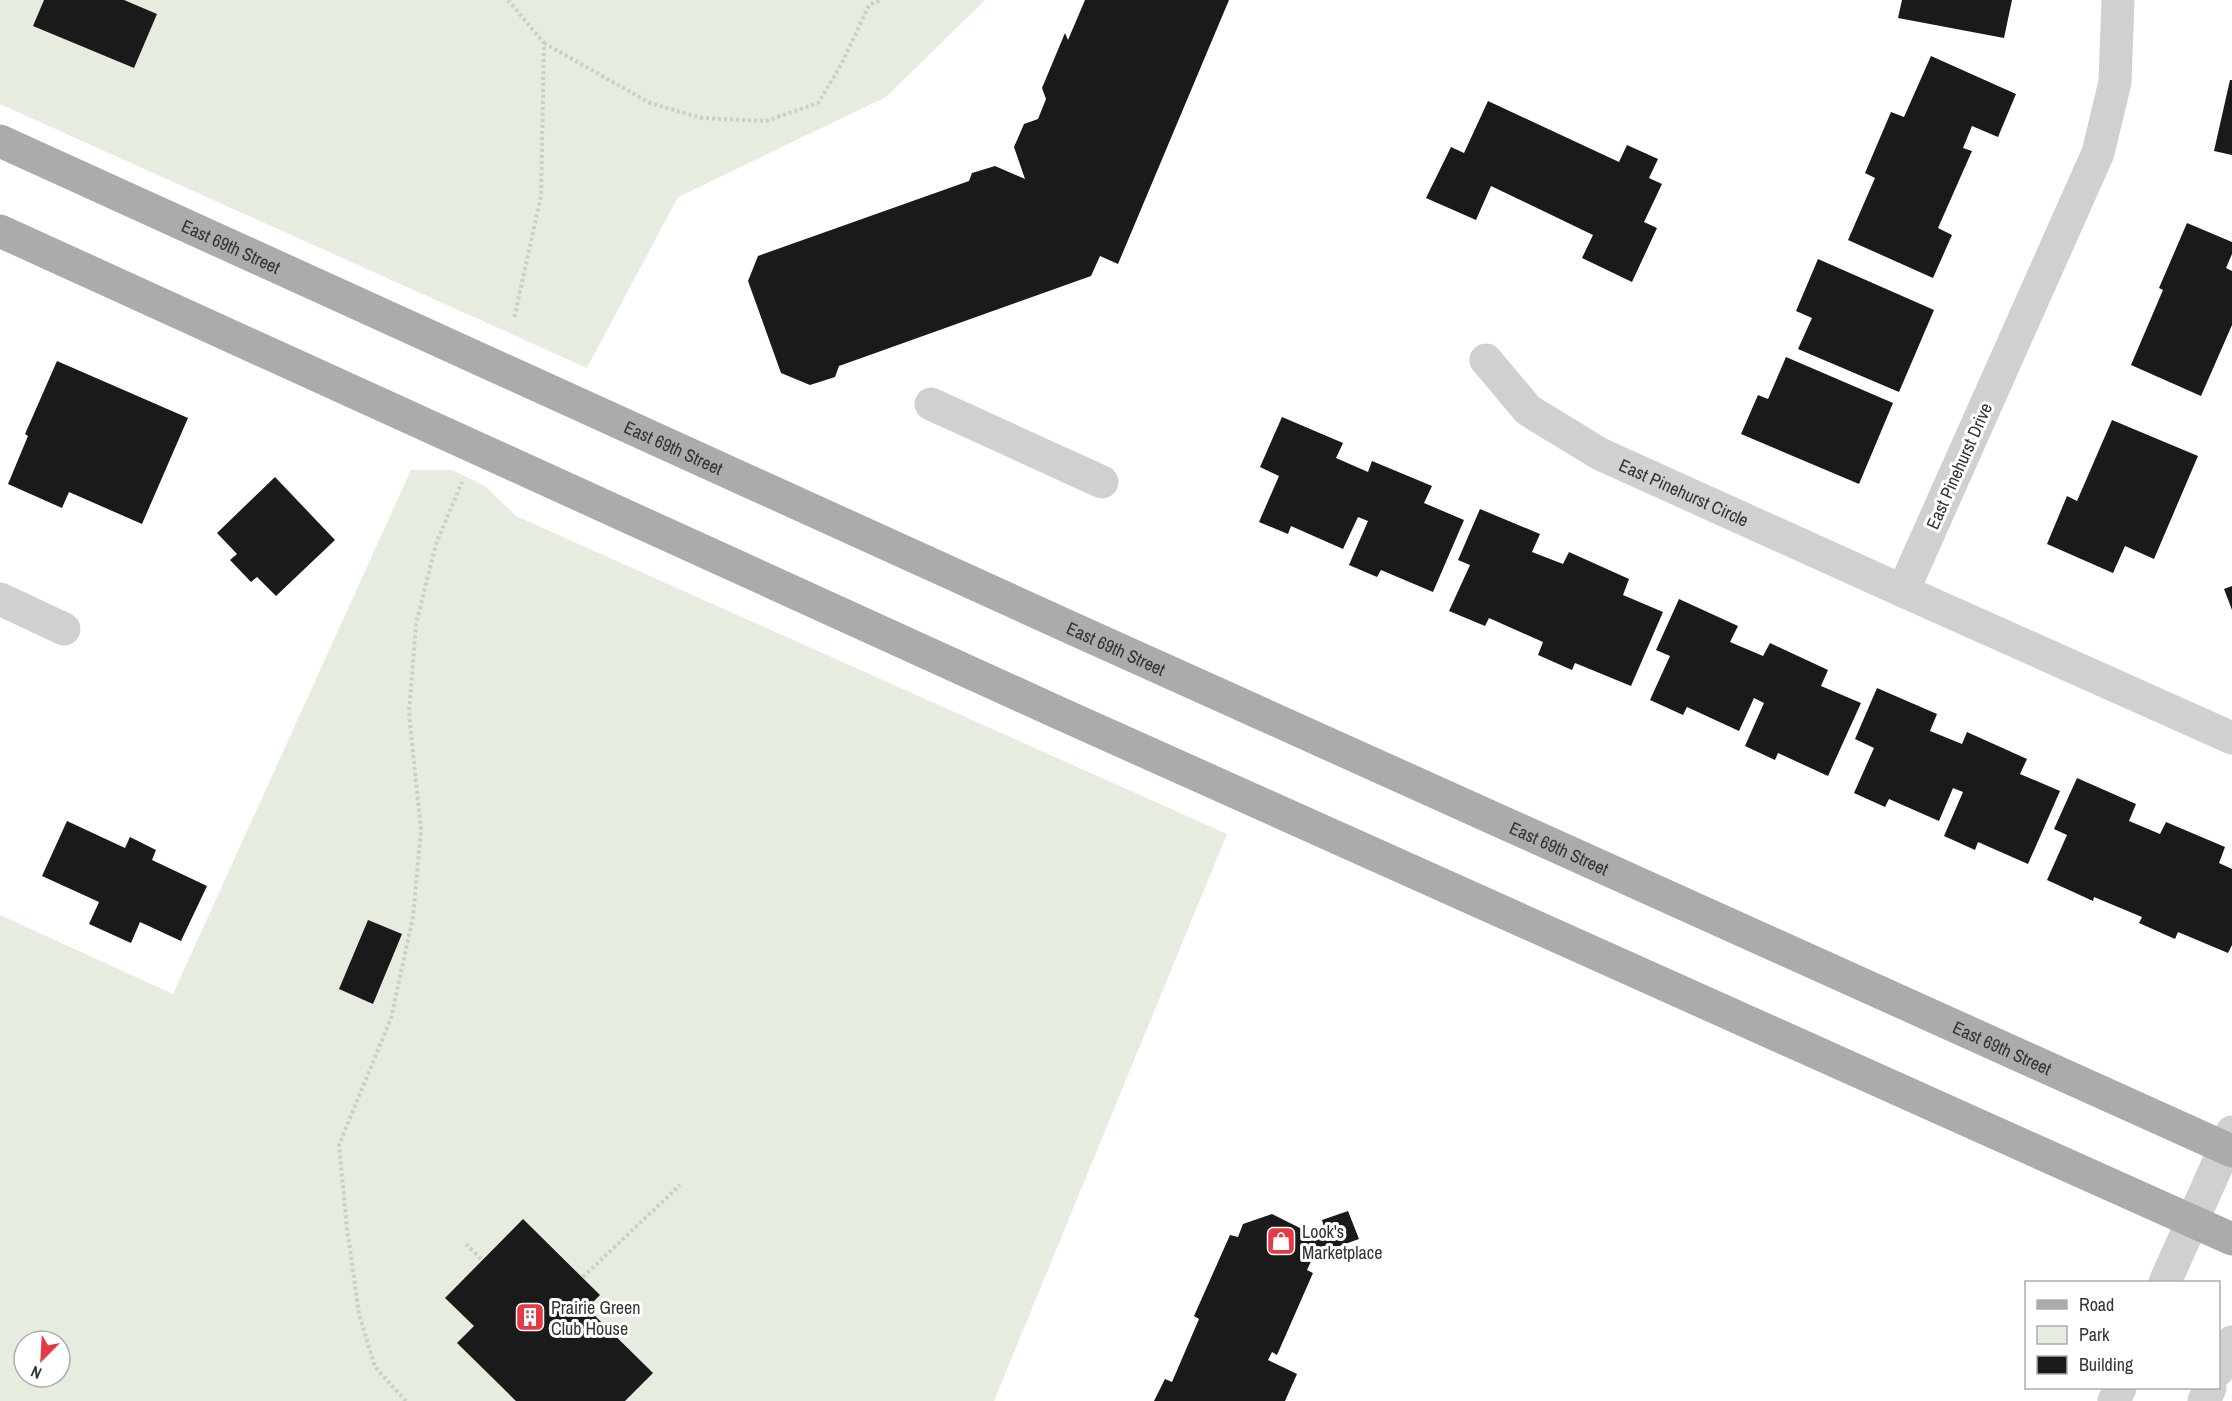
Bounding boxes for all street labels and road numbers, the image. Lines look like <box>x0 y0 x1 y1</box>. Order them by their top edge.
street label: East 69th Street <box>178 213 285 279</box>
street label: East Pinehurst Drive <box>1920 399 1998 533</box>
street label: East 69th Street <box>620 414 727 481</box>
street label: East Pinehurst Circle <box>1615 452 1753 532</box>
street label: East 69th Street <box>1063 615 1170 681</box>
street label: East 69th Street <box>1506 815 1613 881</box>
street label: East 69th Street <box>1949 1014 2056 1081</box>

